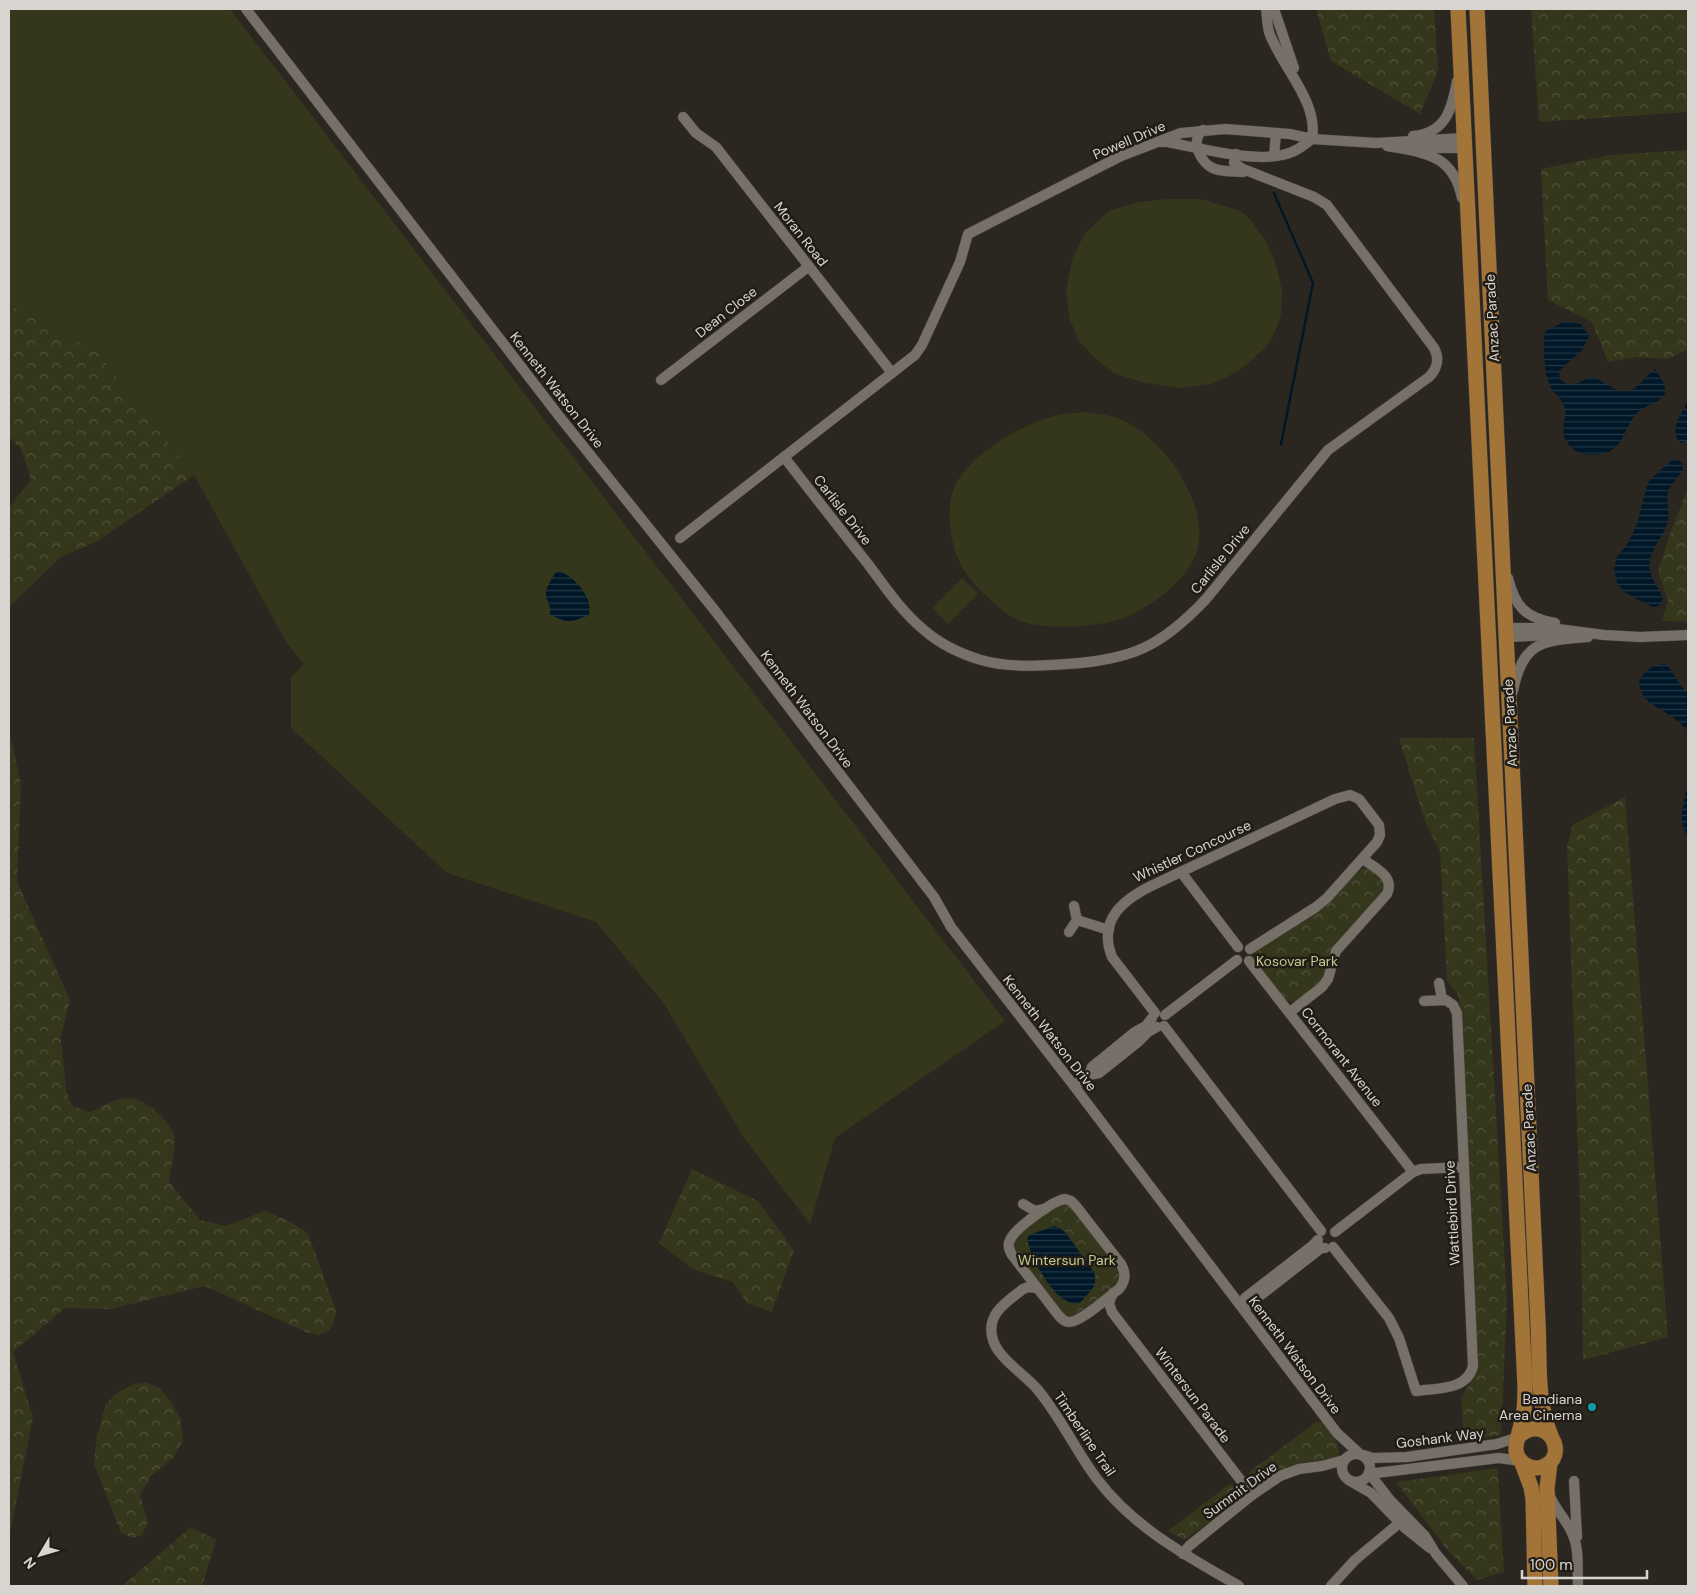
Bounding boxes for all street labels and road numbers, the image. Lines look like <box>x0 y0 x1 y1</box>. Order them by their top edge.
street label: Powell Drive <box>1090 117 1168 163</box>
street label: Moran Road <box>770 198 832 270</box>
street label: Anzac Parade <box>1481 274 1503 362</box>
street label: Dean Close <box>692 282 760 342</box>
street label: Kenneth Watson Drive <box>506 328 608 452</box>
street label: Carlisle Drive <box>810 471 876 549</box>
street label: Carlisle Drive <box>1186 521 1254 597</box>
street label: Kenneth Watson Drive <box>757 647 857 771</box>
street label: Anzac Parade <box>1499 679 1521 767</box>
street label: Whistler Concourse <box>1130 816 1254 886</box>
street label: Kenneth Watson Drive <box>999 971 1101 1095</box>
street label: Cormorant Avenue <box>1297 1003 1387 1111</box>
street label: Anzac Parade <box>1518 1084 1540 1172</box>
street label: Wattlebird Drive <box>1440 1160 1464 1266</box>
street label: Kenneth Watson Drive <box>1245 1293 1345 1417</box>
street label: Wintersun Parade <box>1151 1344 1235 1446</box>
street label: Timberline Trail <box>1050 1388 1120 1480</box>
street label: Goshank Way <box>1395 1424 1485 1452</box>
street label: Summit Drive <box>1200 1457 1280 1523</box>

